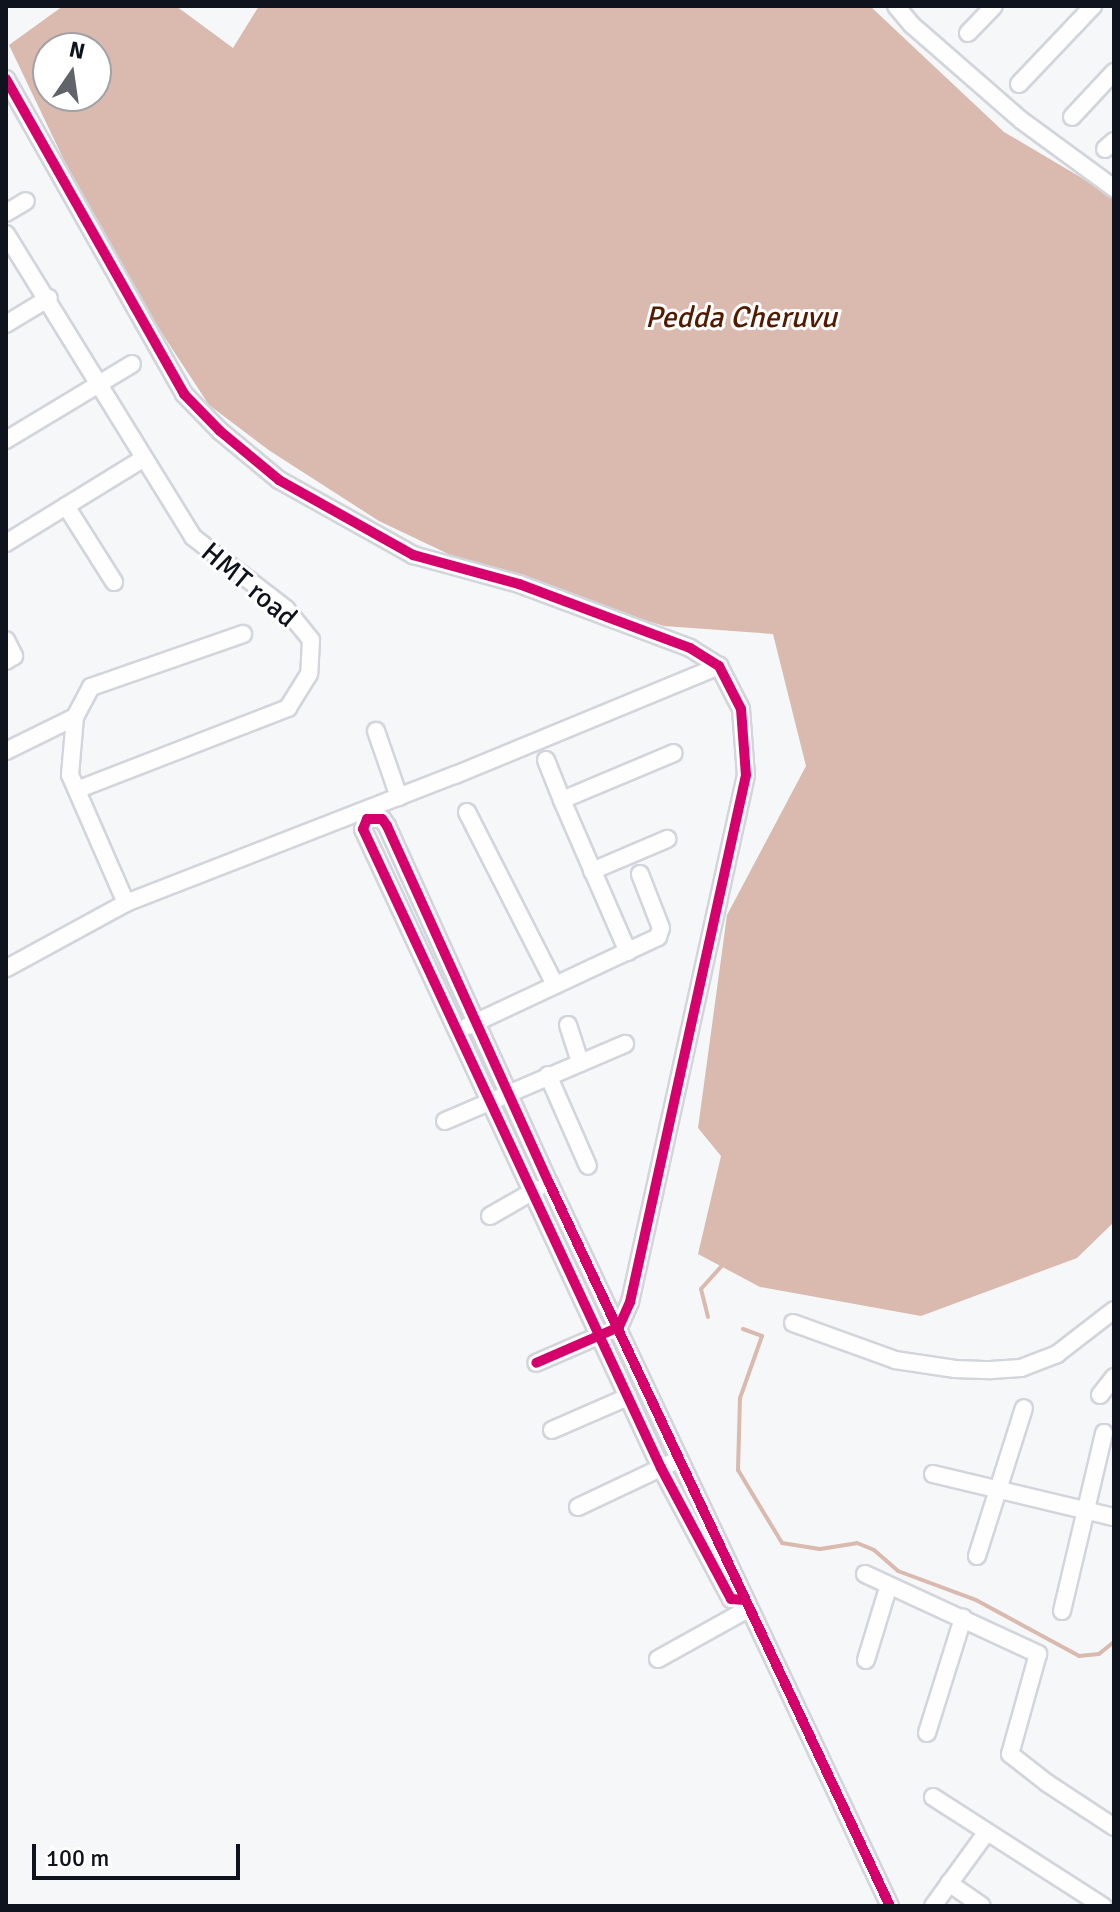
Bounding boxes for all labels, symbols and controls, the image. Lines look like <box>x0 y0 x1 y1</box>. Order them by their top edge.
north arrow <box>32 32 112 112</box>
text: N <box>67 35 88 65</box>
water label: Pedda Cheruvu <box>645 300 837 336</box>
street label: HMT road <box>194 535 304 635</box>
scale bar <box>36 1828 244 1878</box>
text: 100 m <box>46 1843 109 1873</box>

